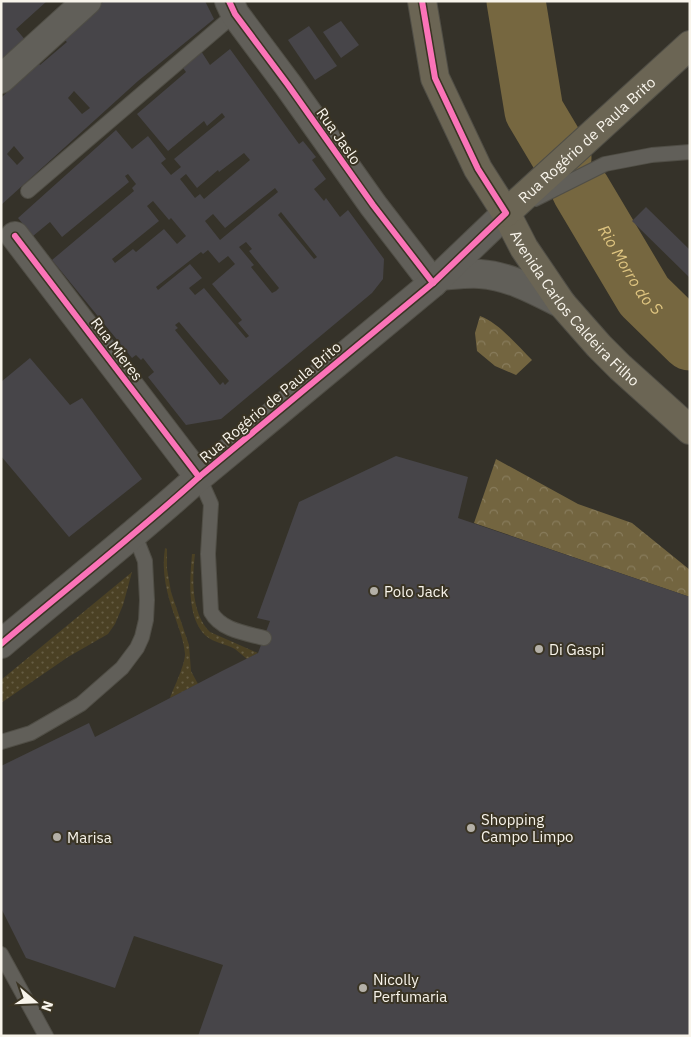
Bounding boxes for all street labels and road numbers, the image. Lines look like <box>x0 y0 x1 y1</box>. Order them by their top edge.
street label: Rua Rogério de Paula Brito <box>514 72 659 207</box>
street label: Rua Jaslo <box>313 104 365 168</box>
street label: Avenida Carlos Caldeira Filho <box>507 227 644 390</box>
street label: Rua Mieres <box>87 313 147 385</box>
street label: Rua Rogério de Paula Brito <box>195 337 345 467</box>

